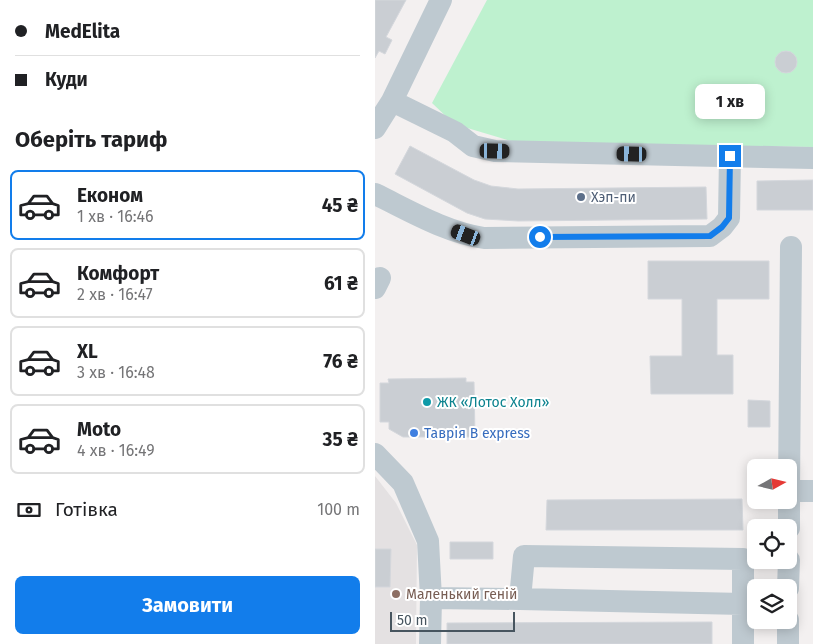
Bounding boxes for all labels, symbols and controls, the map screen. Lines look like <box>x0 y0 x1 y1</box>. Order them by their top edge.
text: MedElita <box>45 20 120 43</box>
text: Куди <box>45 68 88 91</box>
callout: 1 хв <box>695 84 765 118</box>
text: 1 хв <box>716 92 744 111</box>
text: Оберіть тариф <box>15 126 168 153</box>
car <box>479 143 510 159</box>
route end <box>719 145 741 167</box>
car <box>616 146 647 162</box>
icon: car <box>17 183 62 228</box>
text: Економ <box>77 184 143 207</box>
place label: Хэп-пи <box>591 189 636 206</box>
marker: Хэп-пи <box>575 191 587 203</box>
text: 45 ₴ <box>322 194 358 217</box>
text: 1 хв · 16:46 <box>77 207 154 226</box>
car <box>449 223 482 247</box>
route start <box>529 226 551 248</box>
icon: car <box>17 261 62 306</box>
text: Комфорт <box>77 262 159 285</box>
text: 61 ₴ <box>324 272 358 295</box>
text: 2 хв · 16:47 <box>77 285 153 304</box>
icon: car <box>17 339 62 384</box>
text: XL <box>77 340 98 363</box>
text: 76 ₴ <box>323 350 358 373</box>
text: 3 хв · 16:48 <box>77 363 155 382</box>
place label: ЖК «Лотос Холл» <box>437 394 550 411</box>
marker: ЖК «Лотос Холл» <box>421 396 433 408</box>
icon: car <box>17 417 62 462</box>
text: Moto <box>77 418 121 441</box>
place label: Таврія В express <box>424 425 531 442</box>
marker: Таврія В express <box>408 427 420 439</box>
text: 35 ₴ <box>323 428 358 451</box>
text: 4 хв · 16:49 <box>77 441 155 460</box>
north arrow <box>747 459 797 509</box>
map controls <box>747 459 797 629</box>
icon: cash <box>15 496 43 524</box>
text: Готівка <box>55 498 118 521</box>
text: 100 m <box>317 500 360 519</box>
button: locate <box>747 519 797 569</box>
button: Замовити <box>15 576 360 634</box>
button: layers <box>747 579 797 629</box>
place label: Маленький геній <box>406 586 517 603</box>
marker: Маленький геній <box>390 588 402 600</box>
scale bar <box>390 609 515 632</box>
text: 50 m <box>397 612 428 629</box>

